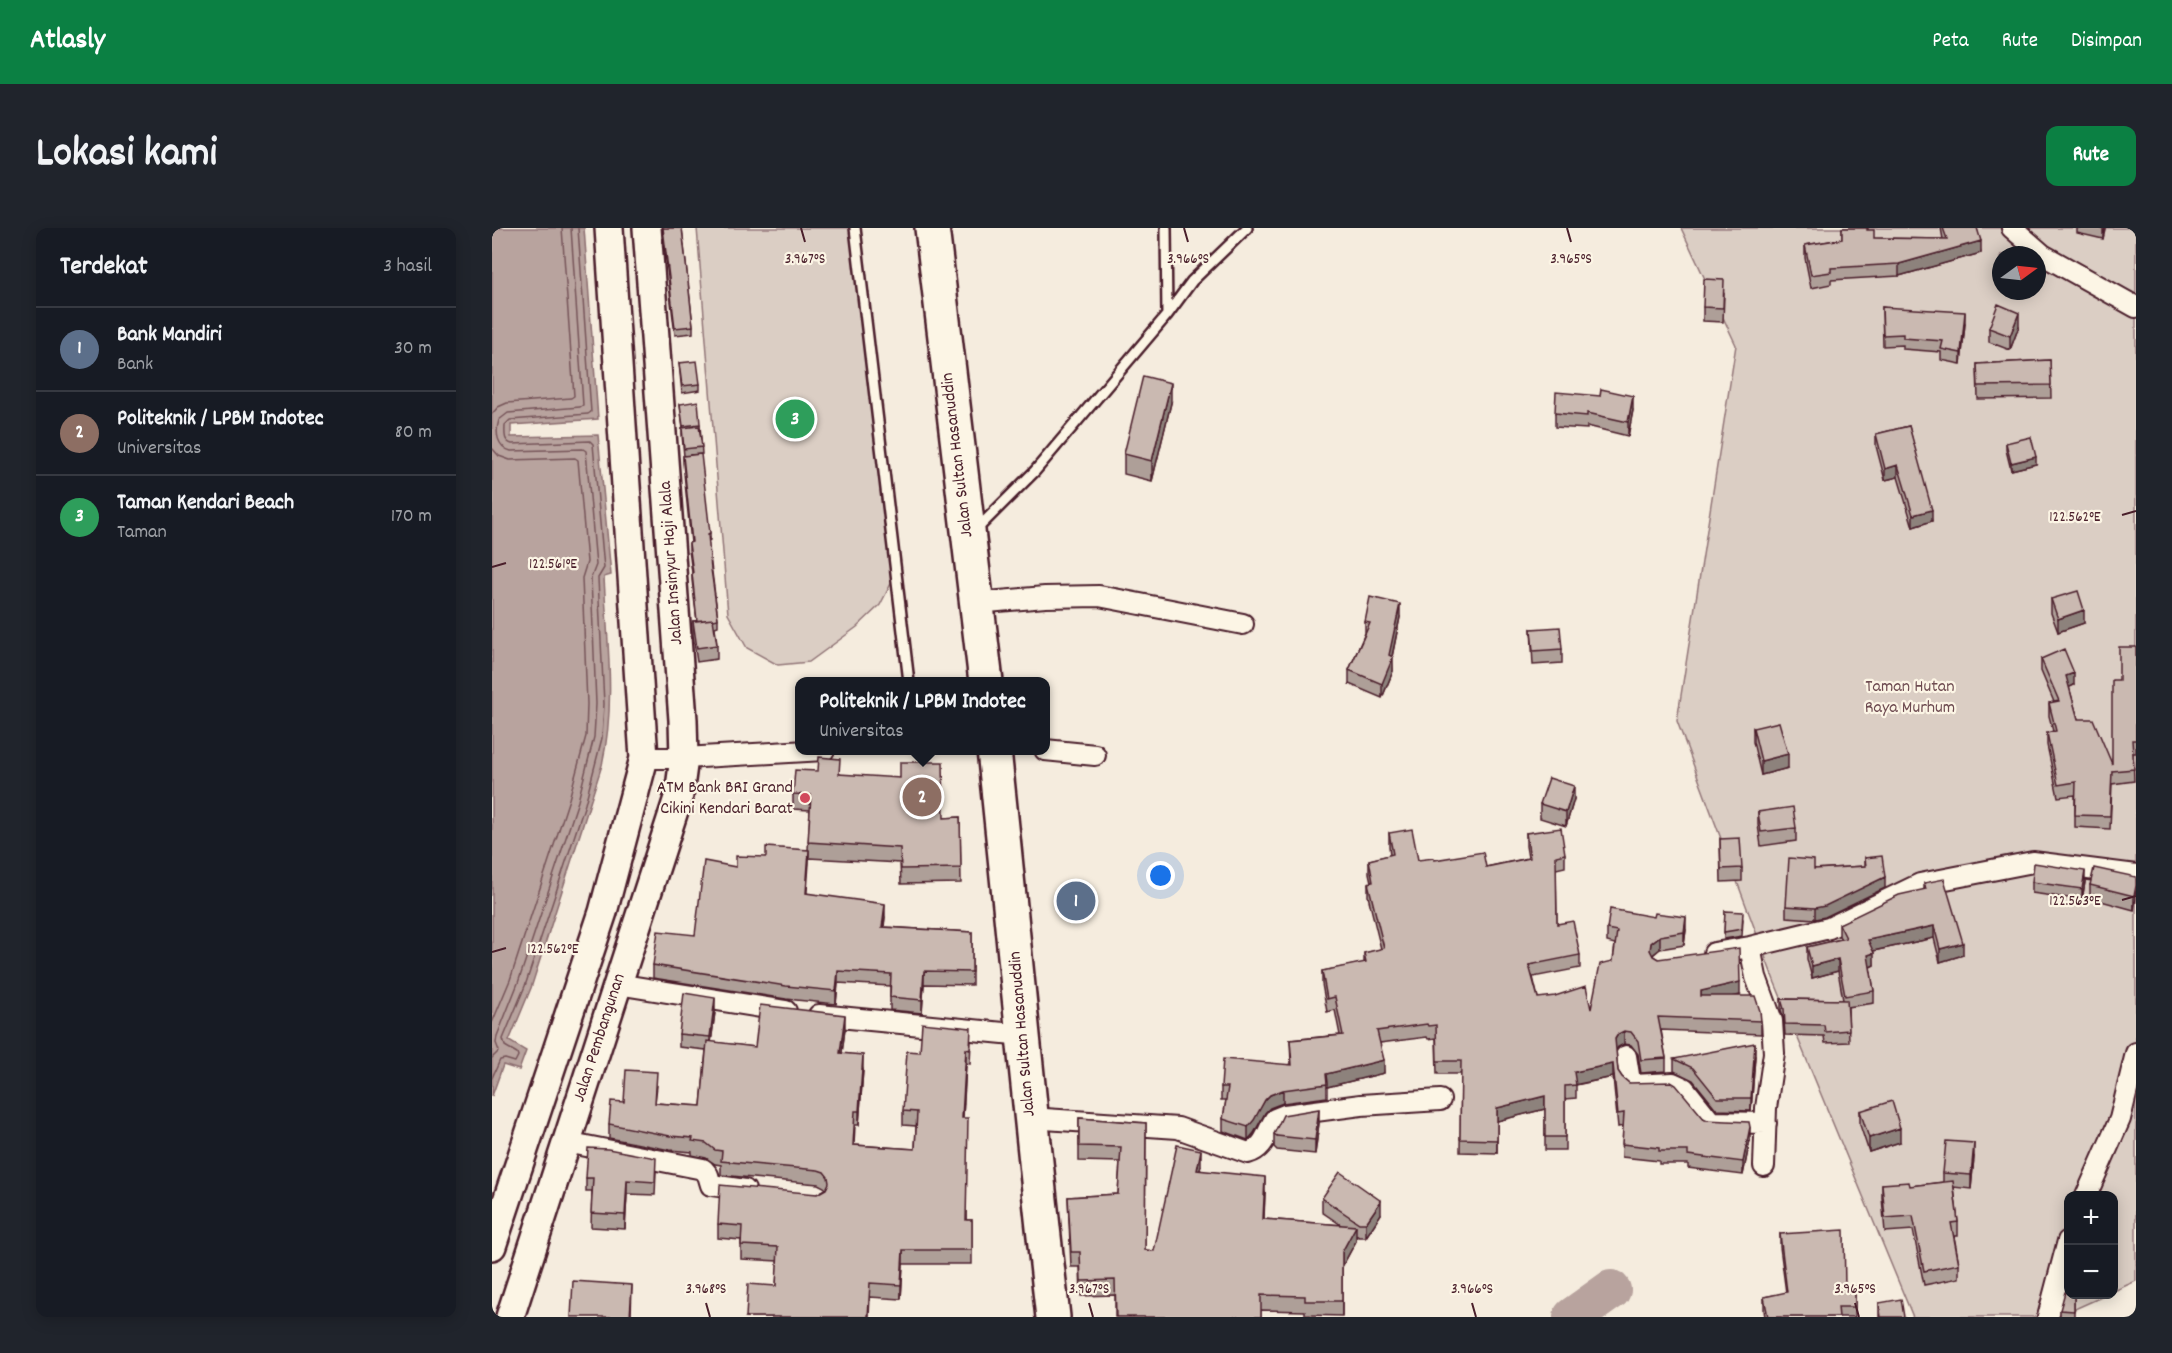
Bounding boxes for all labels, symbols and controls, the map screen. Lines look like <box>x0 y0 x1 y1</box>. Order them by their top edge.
text: Atlasly <box>30 22 105 62</box>
text: Peta <box>1932 27 1969 57</box>
text: Rute <box>2002 27 2038 57</box>
text: Disimpan <box>2071 27 2142 57</box>
text: Lokasi kami <box>36 126 217 186</box>
button: Rute <box>2046 126 2136 186</box>
north arrow <box>1992 246 2046 300</box>
text: Terdekat <box>60 249 148 286</box>
text: 3.967°S <box>785 249 825 271</box>
text: 3.966°S <box>1167 249 1209 271</box>
text: 3.965°S <box>1550 249 1592 271</box>
text: 3 hasil <box>383 253 432 281</box>
text: Bank Mandiri <box>117 320 222 351</box>
text: 1 <box>77 335 82 363</box>
text: 30 m <box>394 335 432 363</box>
text: Bank <box>117 351 153 379</box>
street label: Jalan Sultan Hasanuddin <box>935 371 981 539</box>
pin: 3 <box>776 396 814 441</box>
text: Politeknik / LPBM Indotec <box>117 404 324 435</box>
text: 2 <box>75 419 84 447</box>
text: 80 m <box>395 419 432 447</box>
text: Universitas <box>117 435 201 463</box>
street label: Jalan Insinyur Haji Alala <box>654 480 690 646</box>
text: Taman Kendari Beach <box>117 488 294 519</box>
text: 3 <box>75 503 84 531</box>
text: 170 m <box>391 503 432 531</box>
text: 122.562°E <box>2049 507 2101 529</box>
text: Taman <box>117 519 167 547</box>
text: 122.561°E <box>529 554 577 576</box>
park label: Taman Hutan Raya Murhum <box>1865 675 1955 721</box>
popup <box>795 677 1050 755</box>
text: Politeknik / LPBM Indotec <box>819 687 1026 718</box>
text: Universitas <box>819 718 904 746</box>
pin: 2 <box>902 774 942 820</box>
place label: ATM Bank BRI Grand Cikini Kendari Barat <box>657 776 793 822</box>
marker: ATM Bank BRI Grand Cikini Kendari Barat <box>798 791 812 805</box>
your location <box>1146 861 1175 890</box>
pin: 1 <box>1056 878 1096 924</box>
text: 122.563°E <box>2049 891 2101 913</box>
text: 122.562°E <box>527 939 579 961</box>
street label: Jalan Sultan Hasanuddin <box>1003 950 1043 1118</box>
street label: Jalan Pembangunan <box>567 970 633 1106</box>
map controls <box>2064 1191 2118 1299</box>
button: + <box>2064 1191 2118 1245</box>
button: − <box>2064 1245 2118 1299</box>
text: 3.968°S <box>686 1279 726 1301</box>
text: 3.967°S <box>1069 1279 1109 1301</box>
text: 3.966°S <box>1451 1279 1493 1301</box>
text: 3.965°S <box>1834 1279 1876 1301</box>

